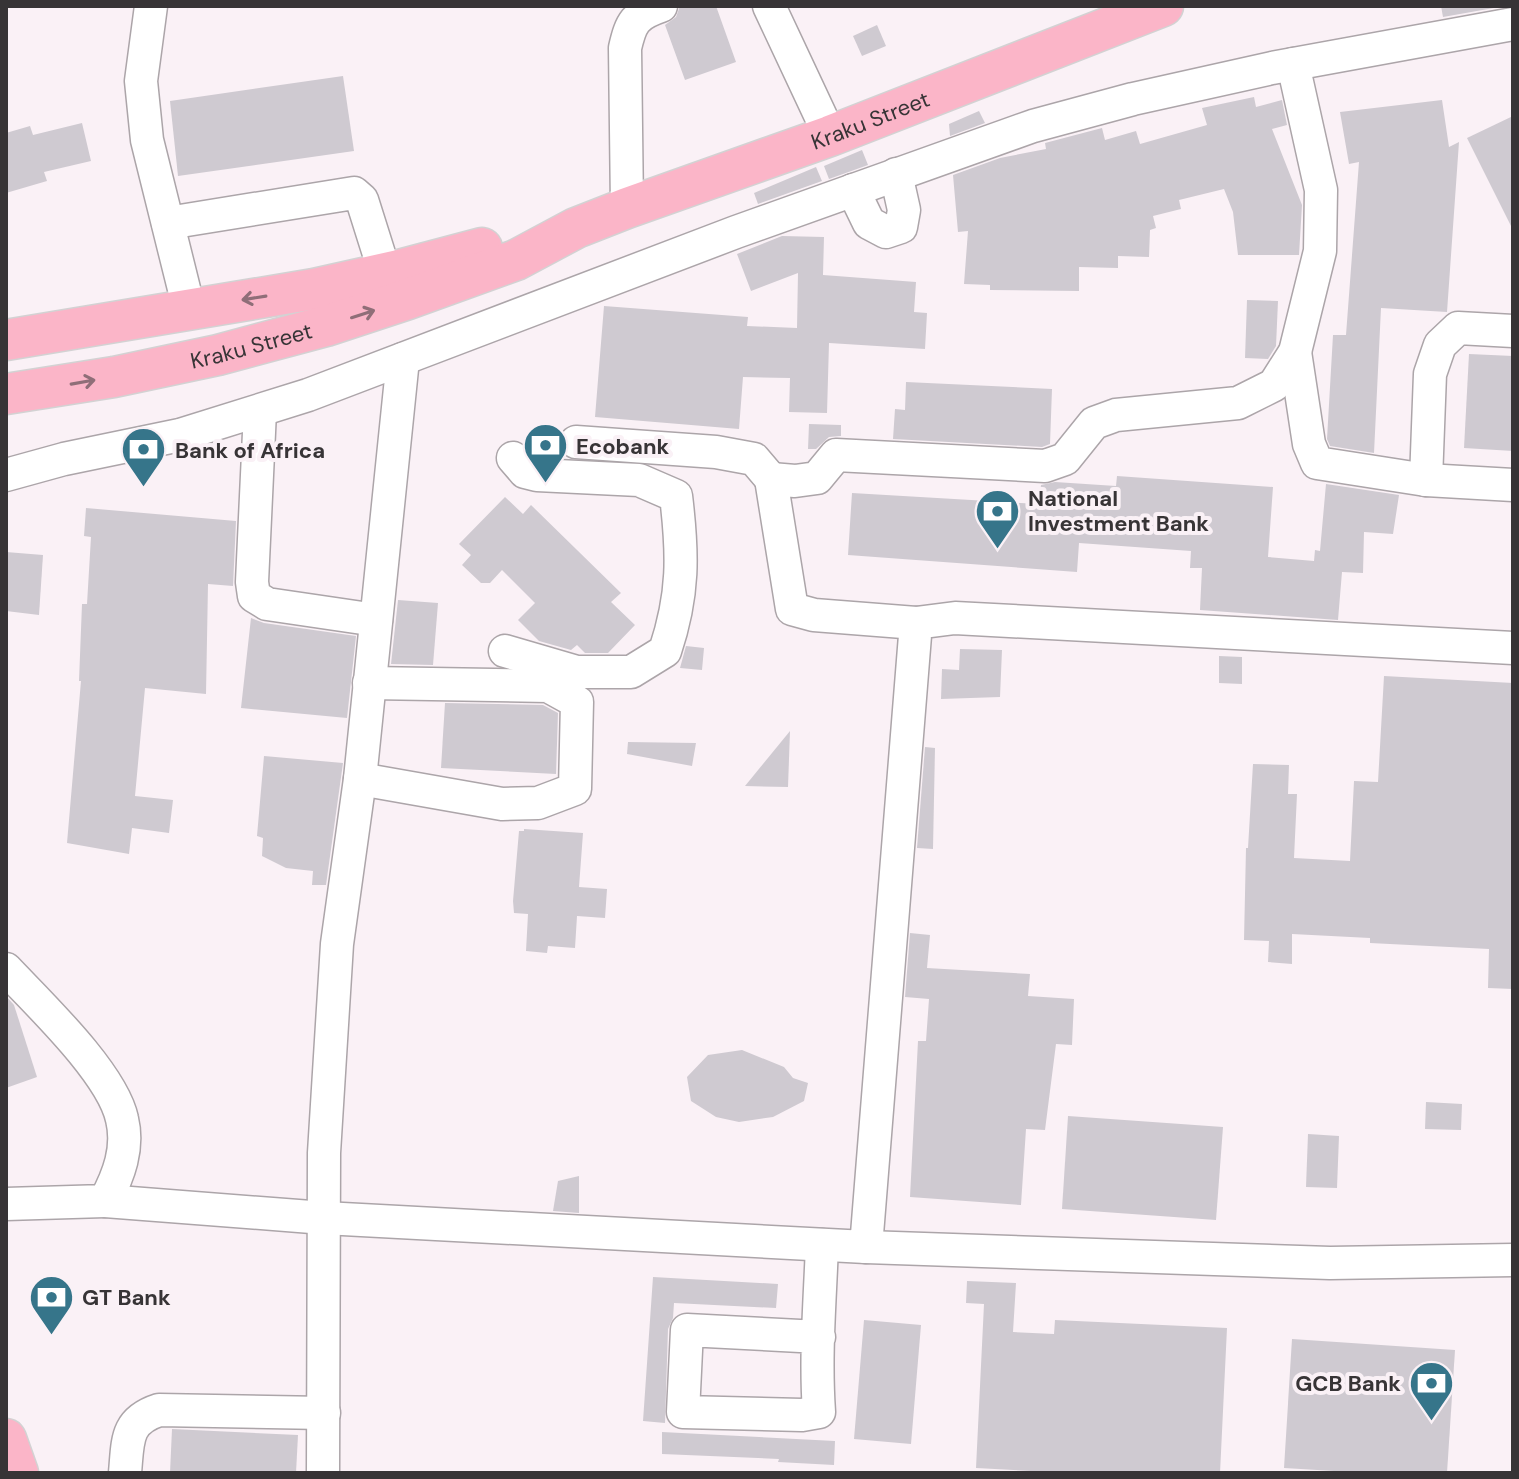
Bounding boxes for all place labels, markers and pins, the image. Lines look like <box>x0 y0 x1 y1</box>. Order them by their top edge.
bank icon: Ecobank <box>521 422 569 485</box>
bank icon: Bank of Africa <box>120 426 168 489</box>
place label: Ecobank <box>576 432 669 461</box>
place label: Bank of Africa <box>175 436 325 465</box>
place label: National Investment Bank <box>1028 484 1209 538</box>
bank icon: National Investment Bank <box>973 487 1021 550</box>
bank icon: GT Bank <box>27 1273 75 1336</box>
place label: GT Bank <box>82 1283 171 1312</box>
bank icon: GCB Bank <box>1408 1359 1456 1422</box>
place label: GCB Bank <box>1295 1369 1401 1398</box>

